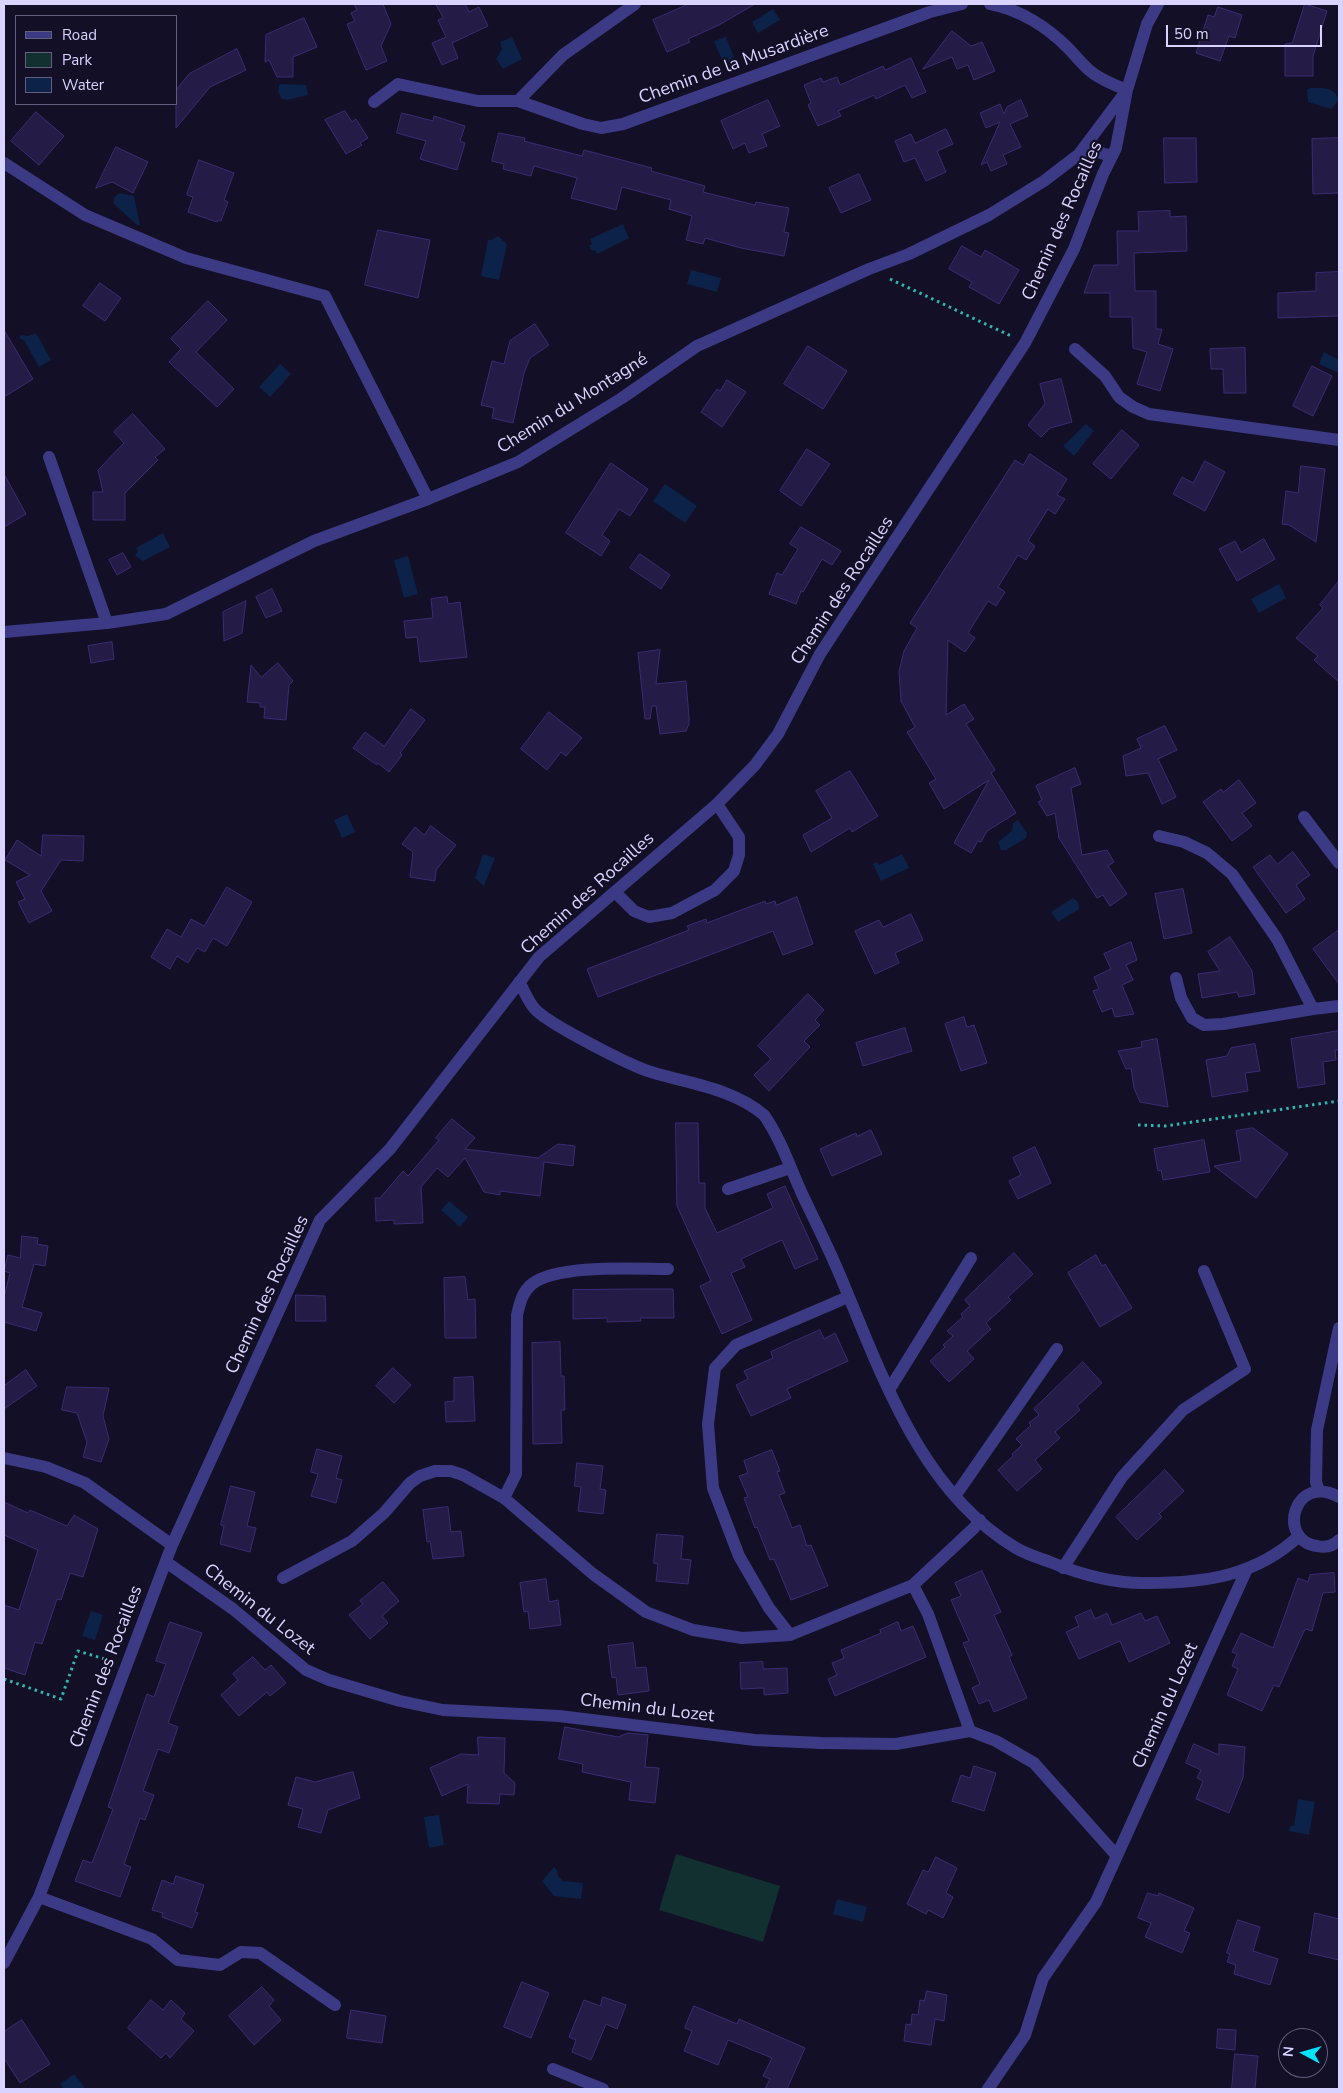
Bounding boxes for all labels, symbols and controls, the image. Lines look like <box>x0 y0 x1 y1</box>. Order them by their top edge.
legend <box>15 15 178 105</box>
scale bar <box>1168 15 1324 47</box>
street label: Chemin de la Musardière <box>636 21 832 109</box>
text: 50 m <box>1174 24 1209 44</box>
text: Road <box>62 25 97 45</box>
text: Park <box>62 50 92 70</box>
text: Water <box>62 75 104 95</box>
street label: Chemin des Rocailles <box>1018 138 1108 304</box>
street label: Chemin du Montagné <box>494 349 652 459</box>
street label: Chemin des Rocailles <box>787 513 899 669</box>
street label: Chemin des Rocailles <box>517 828 659 960</box>
street label: Chemin des Rocailles <box>222 1212 314 1378</box>
street label: Chemin du Lozet <box>199 1560 319 1660</box>
street label: Chemin des Rocailles <box>66 1583 148 1751</box>
street label: Chemin du Lozet <box>1129 1640 1203 1772</box>
street label: Chemin du Lozet <box>579 1690 715 1728</box>
north arrow <box>1278 2028 1328 2078</box>
text: N <box>1279 2045 1299 2058</box>

